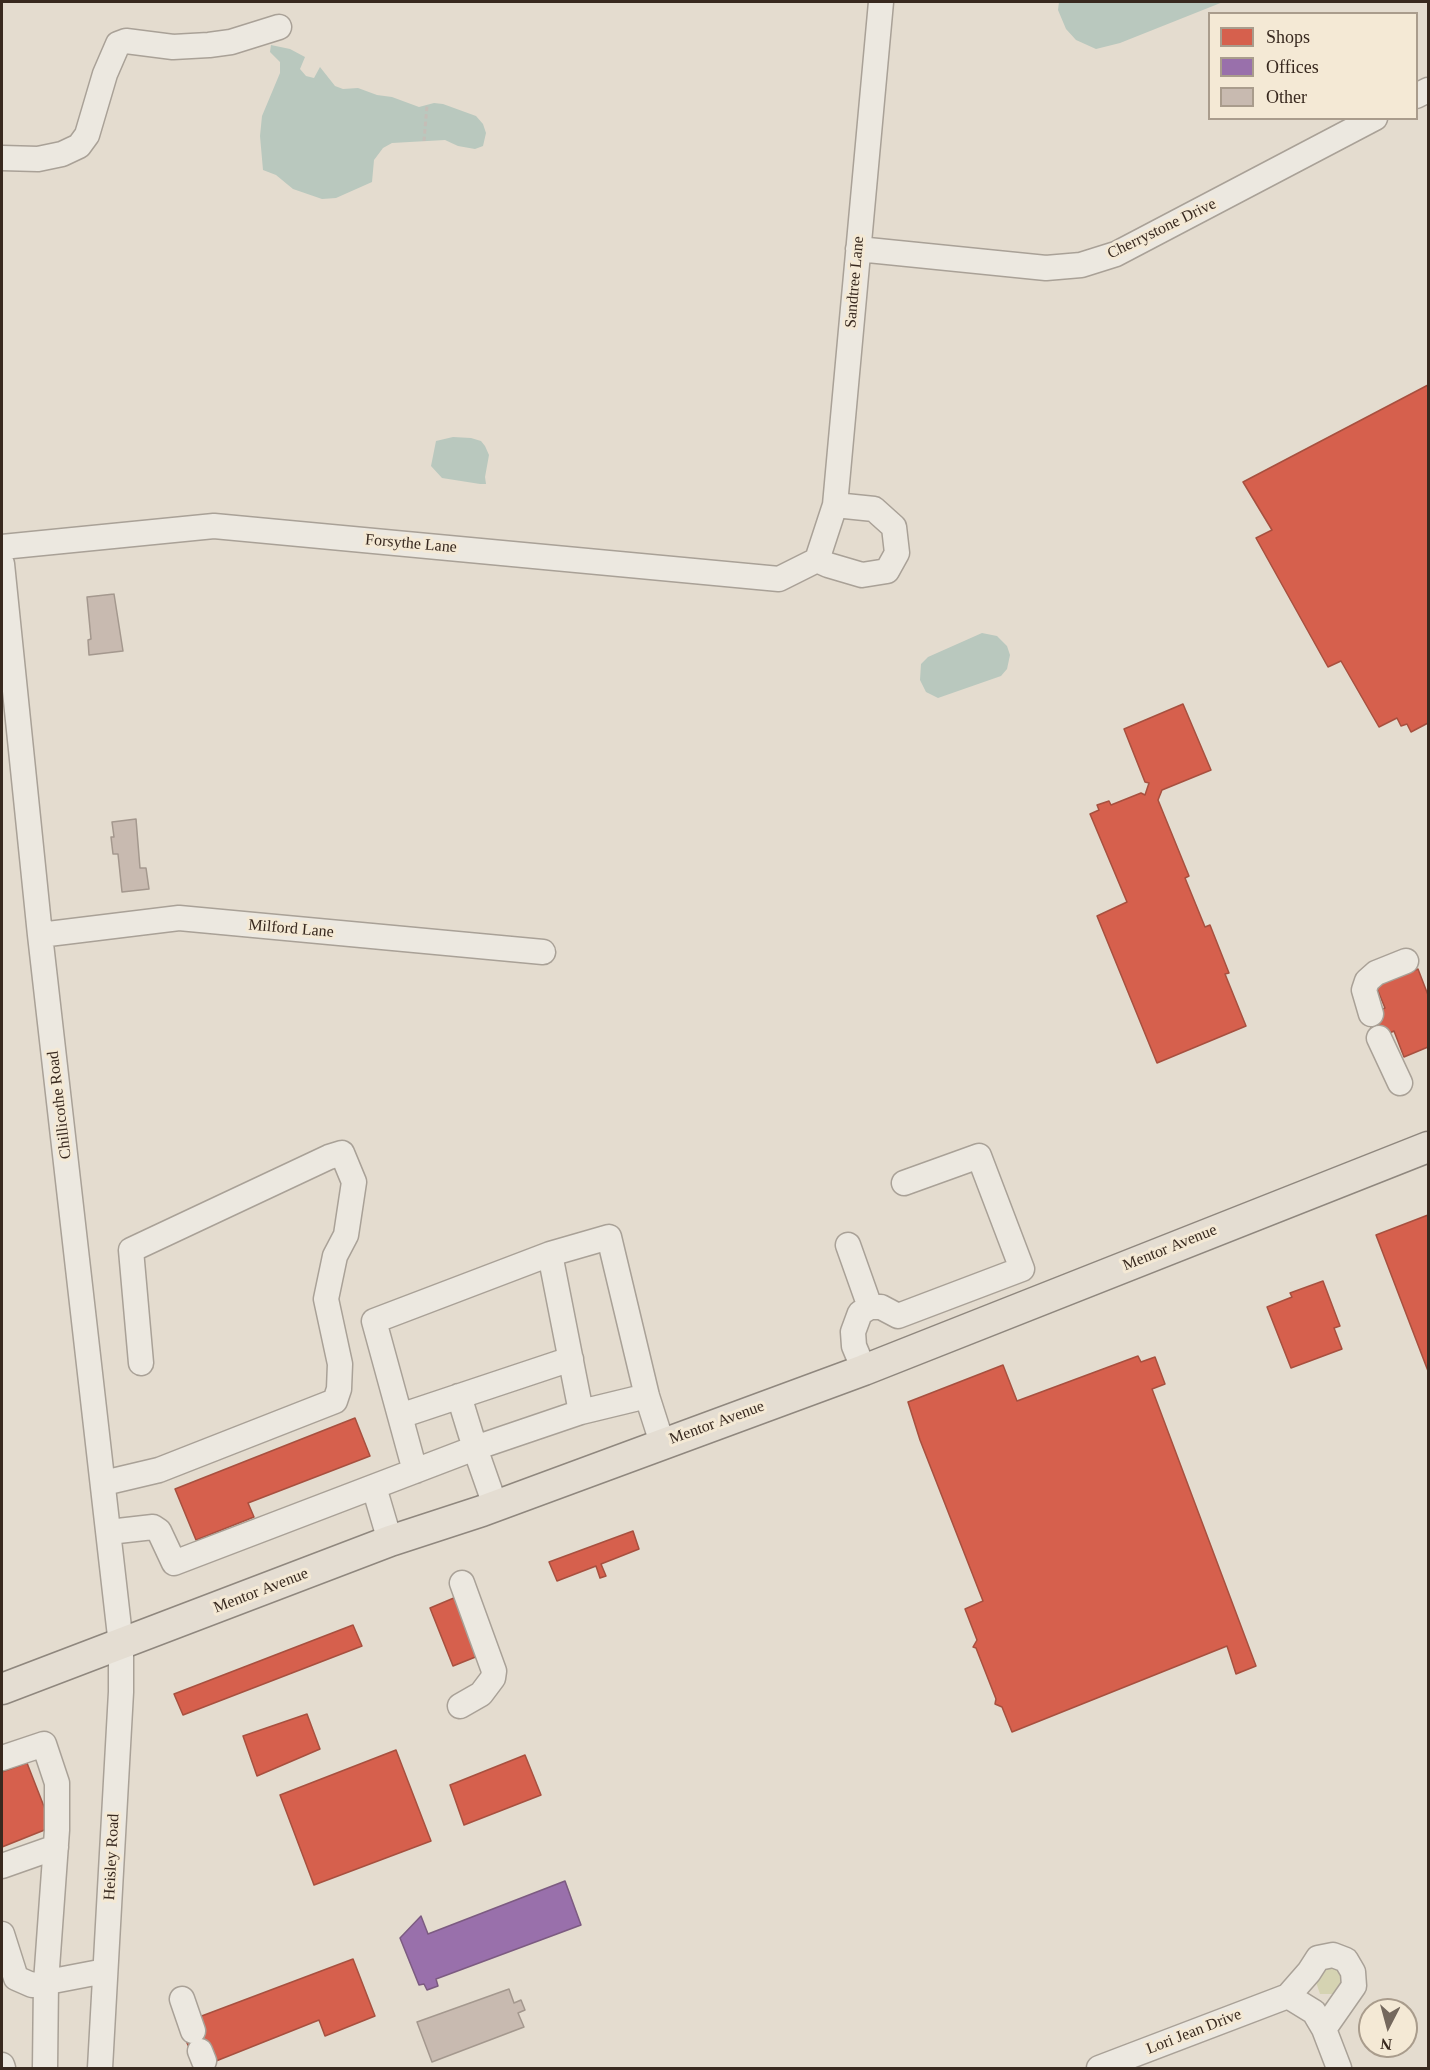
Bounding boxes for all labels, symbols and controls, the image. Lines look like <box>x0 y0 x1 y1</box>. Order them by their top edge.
legend <box>1208 12 1418 120</box>
text: Shops <box>1266 27 1310 47</box>
text: Offices <box>1266 57 1319 77</box>
text: Other <box>1266 87 1307 107</box>
street label: Cherrystone Drive <box>1104 194 1220 264</box>
street label: Sandtree Lane <box>841 235 869 329</box>
street label: Forsythe Lane <box>364 530 458 558</box>
street label: Milford Lane <box>247 916 335 942</box>
street label: Chillicothe Road <box>44 1050 76 1160</box>
street label: Mentor Avenue <box>1120 1220 1220 1276</box>
street label: Mentor Avenue <box>667 1397 767 1449</box>
street label: Mentor Avenue <box>211 1564 311 1618</box>
street label: Heisley Road <box>100 1813 124 1901</box>
north arrow <box>1358 1998 1418 2058</box>
street label: Lori Jean Drive <box>1144 2005 1244 2059</box>
text: N <box>1380 2035 1393 2053</box>

